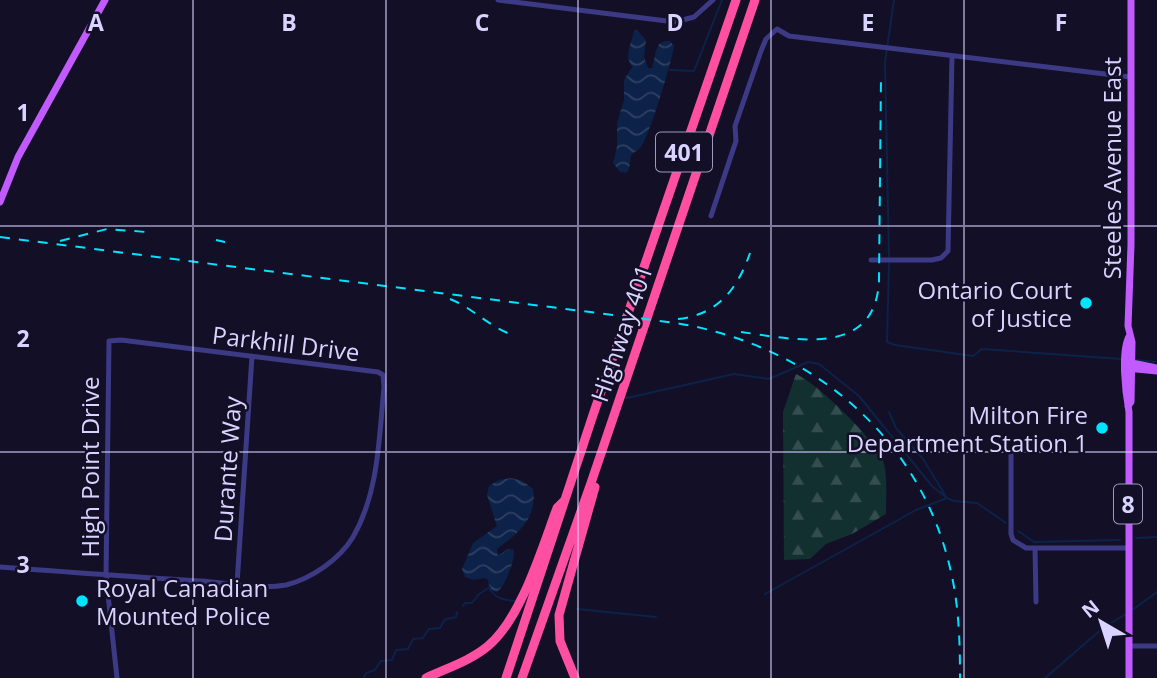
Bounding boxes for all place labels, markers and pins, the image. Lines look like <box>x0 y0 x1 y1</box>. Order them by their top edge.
place label: Ontario Court of Justice <box>918 273 1072 334</box>
marker: Ontario Court of Justice <box>1078 295 1094 311</box>
place label: Milton Fire Department Station 1 <box>847 398 1088 459</box>
marker: Milton Fire Department Station 1 <box>1094 420 1110 436</box>
place label: Royal Canadian Mounted Police <box>96 571 270 632</box>
marker: Royal Canadian Mounted Police <box>74 593 90 609</box>

